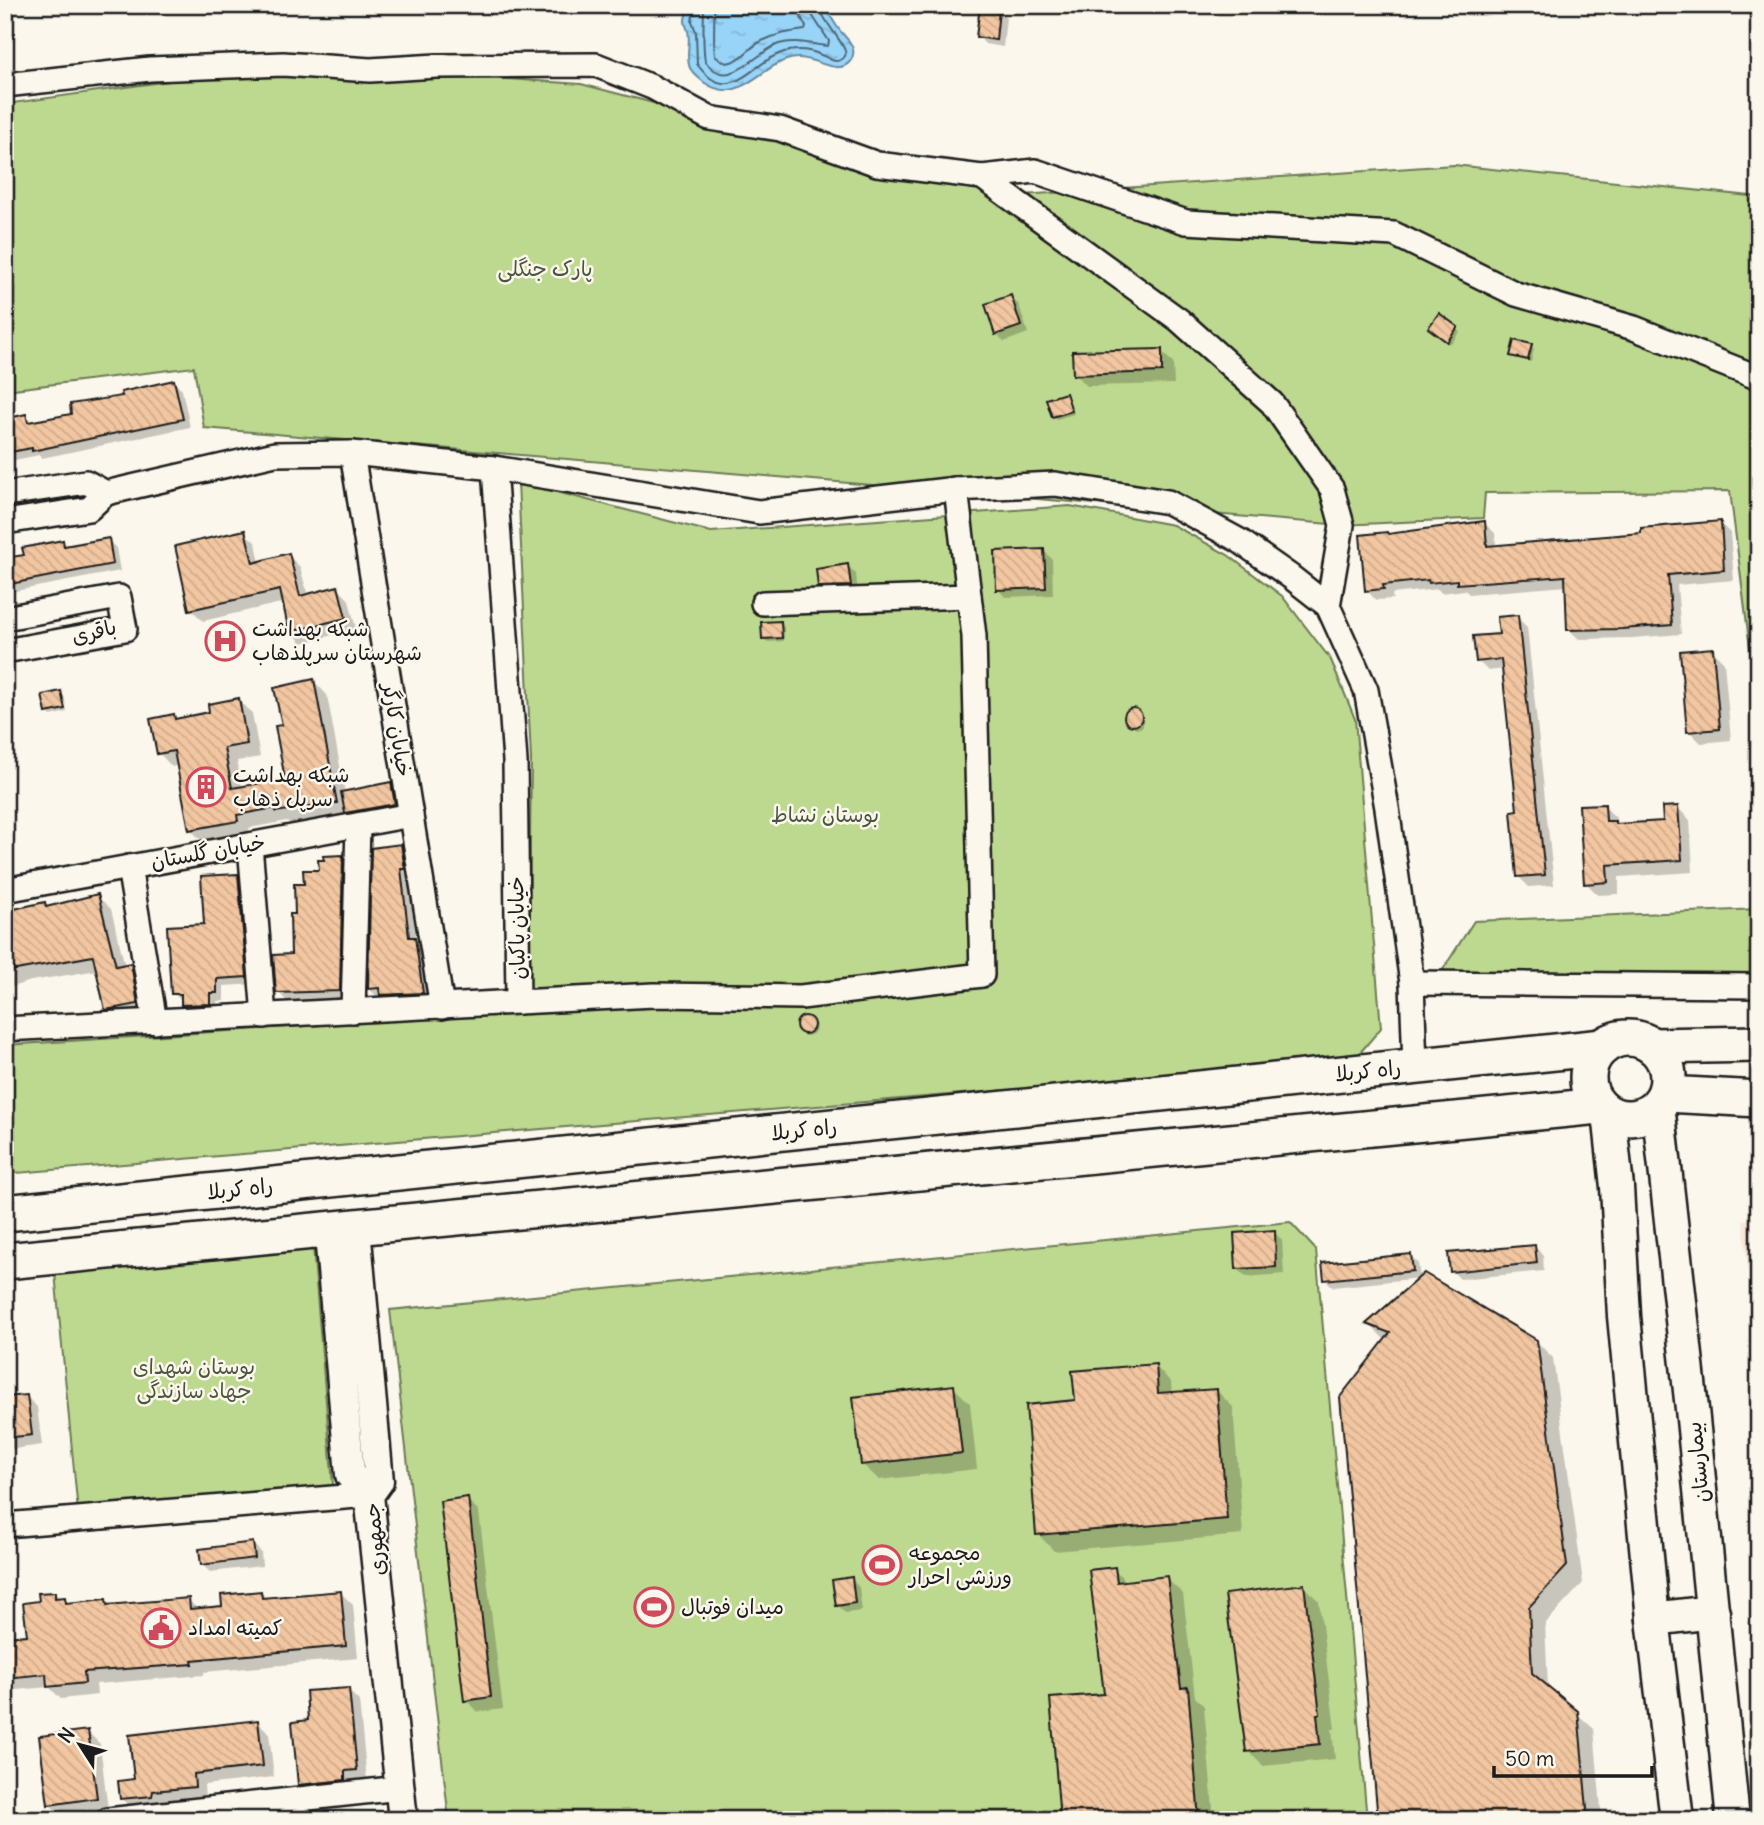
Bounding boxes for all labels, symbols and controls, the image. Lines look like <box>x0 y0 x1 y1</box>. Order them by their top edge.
park label: پارک جنگلی <box>497 255 593 283</box>
street label: باقری <box>69 613 119 650</box>
place label: شبکه بهداشت شهرستان سرپلذهاب <box>252 615 422 666</box>
hospital icon: شبکه بهداشت شهرستان سرپلذهاب <box>204 620 246 662</box>
street label: خیابان کارگر <box>376 679 418 779</box>
place label: شبکه بهداشت سرپل ذهاب <box>233 761 350 812</box>
building icon: شبکه بهداشت سرپل ذهاب <box>185 766 227 808</box>
park label: بوستان نشاط <box>771 801 879 828</box>
street label: خیابان گلستان <box>149 828 267 875</box>
street label: خیابان پاکبان <box>502 876 531 980</box>
street label: راه کربلا <box>1334 1054 1402 1087</box>
street label: راه کربلا <box>770 1113 838 1146</box>
street label: راه کربلا <box>206 1172 274 1205</box>
park label: بوستان شهدای جهاد سازندگی <box>133 1353 255 1405</box>
street label: بیمارستان <box>1680 1420 1715 1504</box>
street label: جمهوری <box>358 1501 392 1577</box>
place label: مجموعه ورزشی احرار <box>907 1539 1012 1591</box>
sports icon: مجموعه ورزشی احرار <box>861 1544 903 1586</box>
sports icon: میدان فوتبال <box>633 1586 675 1628</box>
place label: میدان فوتبال <box>681 1593 784 1620</box>
public building icon: کمیته امداد <box>140 1607 182 1649</box>
place label: کمیته امداد <box>188 1614 282 1641</box>
north arrow <box>46 1710 116 1780</box>
text: N <box>53 1723 80 1747</box>
scale bar <box>1494 1734 1652 1778</box>
text: 50 m <box>1505 1745 1554 1772</box>

